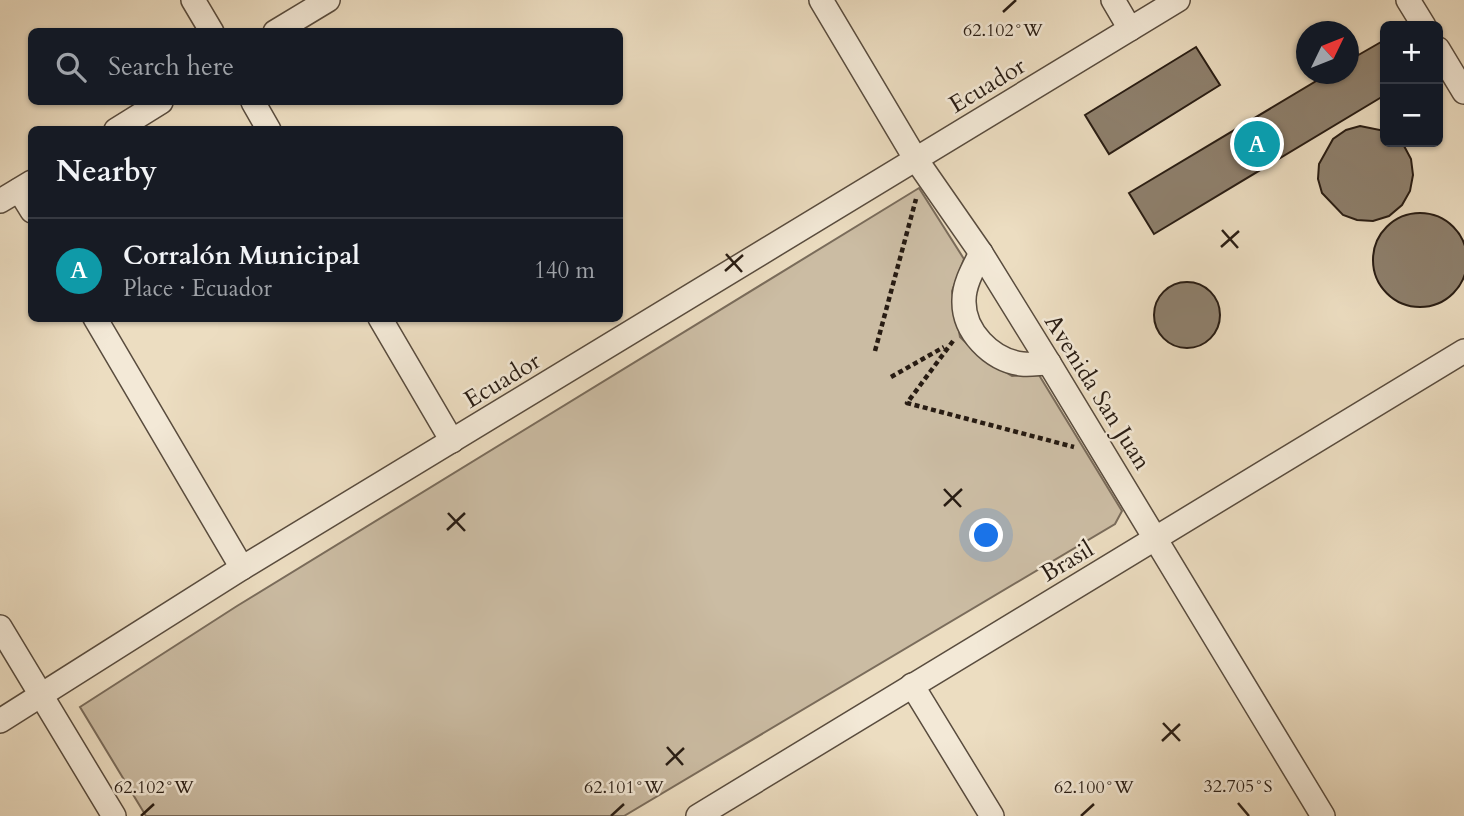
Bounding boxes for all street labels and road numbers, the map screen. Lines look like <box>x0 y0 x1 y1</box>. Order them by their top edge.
street label: Ecuador <box>943 50 1032 121</box>
street label: Avenida San Juan <box>1036 308 1159 477</box>
street label: Ecuador <box>458 345 547 416</box>
street label: Brasil <box>1035 533 1100 590</box>

